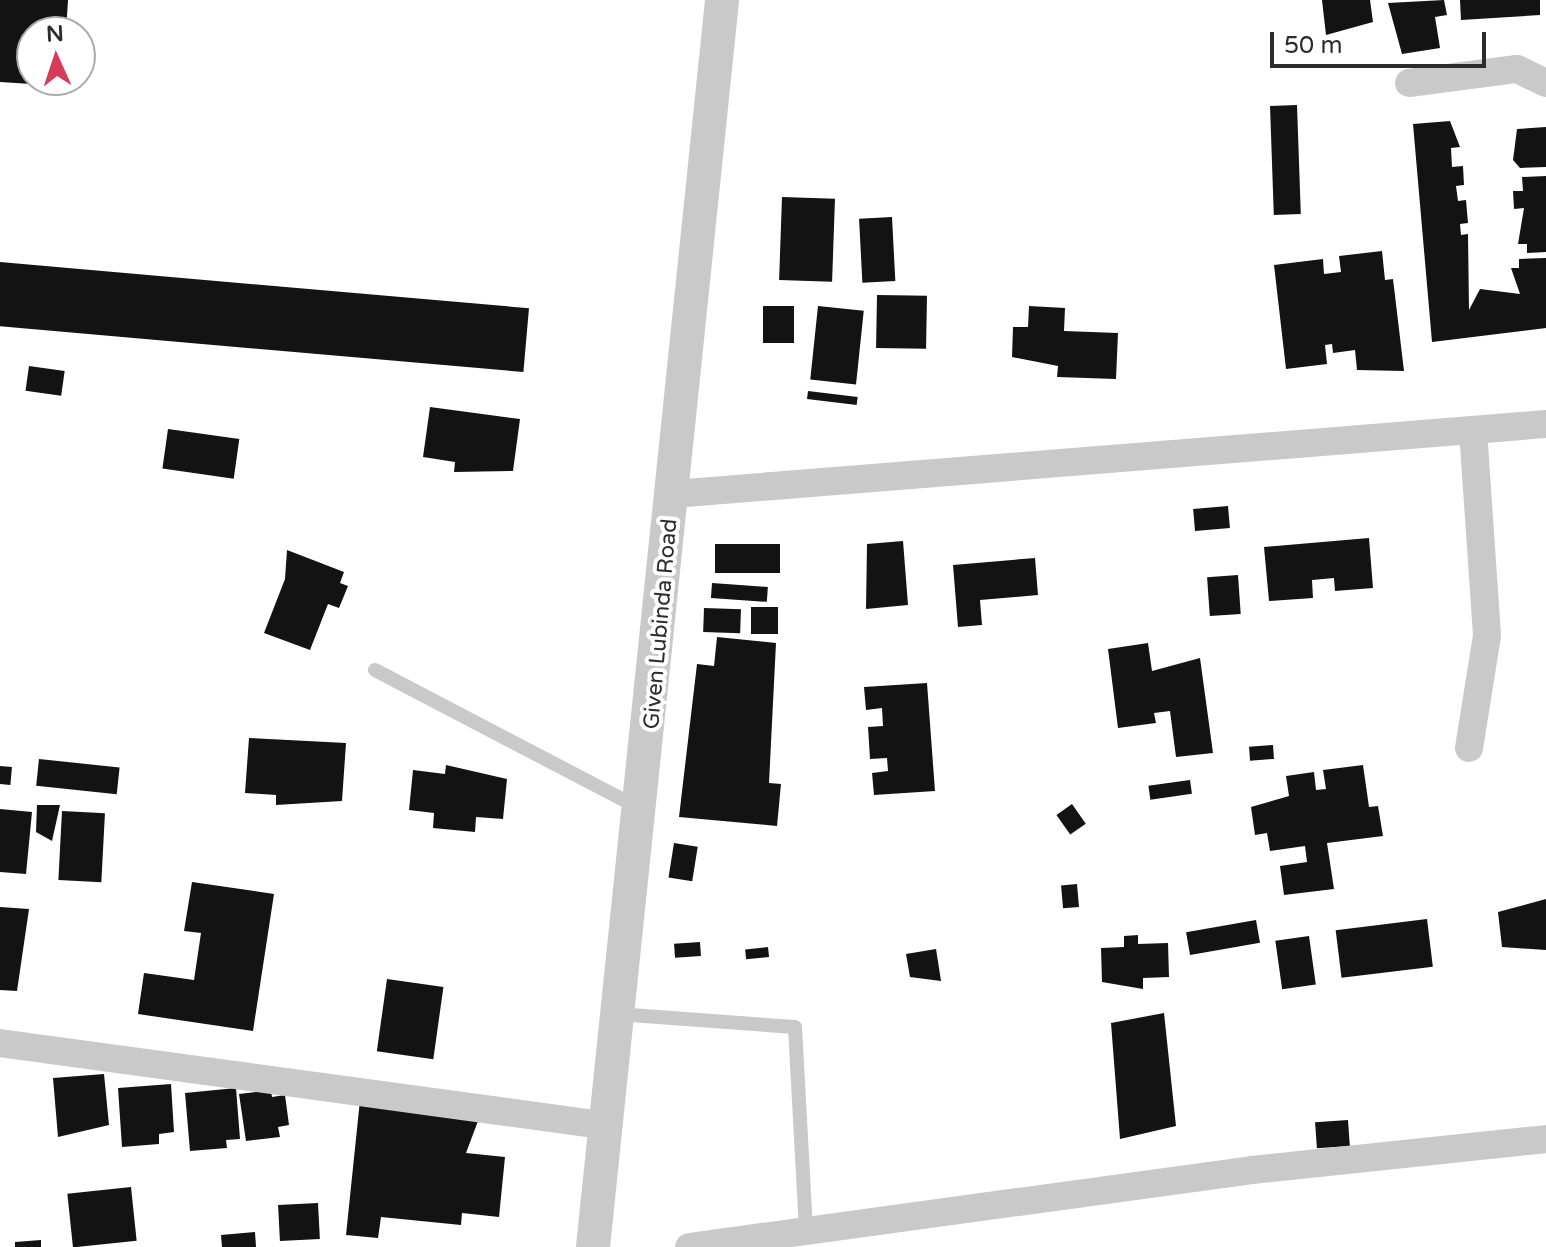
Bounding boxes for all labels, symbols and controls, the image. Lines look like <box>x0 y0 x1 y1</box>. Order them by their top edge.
north arrow <box>16 16 96 96</box>
scale bar <box>1274 16 1490 66</box>
text: N <box>45 21 64 47</box>
text: 50 m <box>1284 31 1342 60</box>
street label: Given Lubinda Road <box>639 518 683 730</box>

